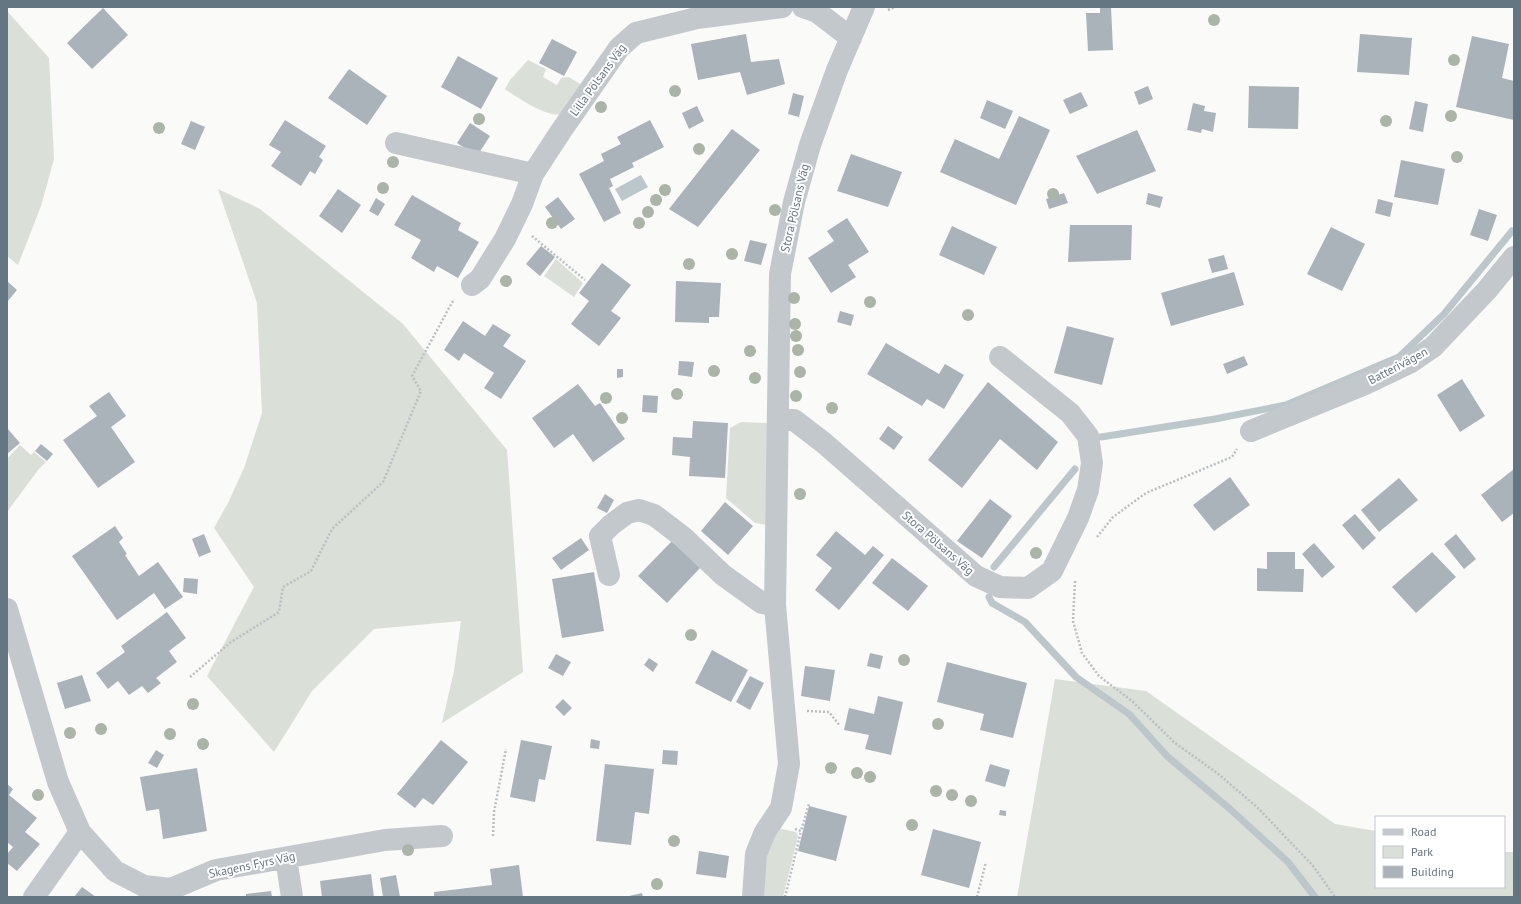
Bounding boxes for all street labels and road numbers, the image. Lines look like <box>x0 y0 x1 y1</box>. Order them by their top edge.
street label: Lilla Pölsans Väg <box>566 41 629 119</box>
street label: Stora Pölsans Väg <box>777 162 812 254</box>
street label: Batterivägen <box>1365 344 1430 387</box>
street label: Stora Pölsans Väg <box>899 507 977 578</box>
street label: Skagens Fyrs Väg <box>207 848 296 881</box>

